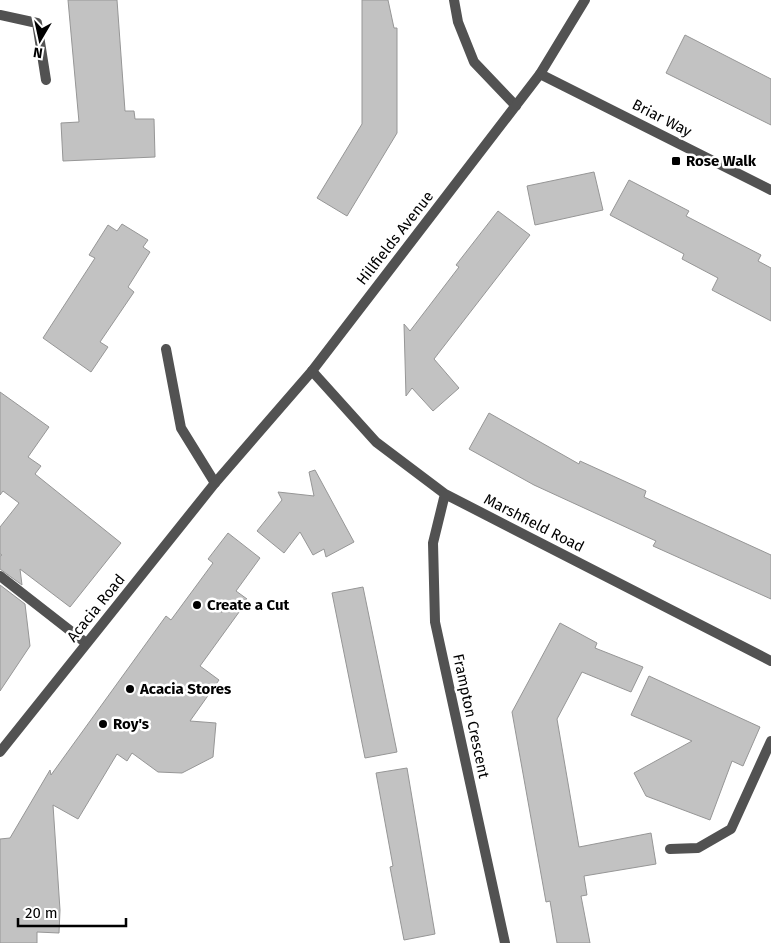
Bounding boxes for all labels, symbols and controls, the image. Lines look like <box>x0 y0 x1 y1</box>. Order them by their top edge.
north arrow <box>15 15 65 65</box>
text: N <box>32 43 44 61</box>
street label: Briar Way <box>629 95 695 141</box>
place label: Rose Walk <box>686 152 757 170</box>
marker: Rose Walk <box>670 155 682 167</box>
street label: Hillfields Avenue <box>353 188 437 288</box>
street label: Marshfield Road <box>481 490 587 556</box>
street label: Acacia Road <box>63 571 129 645</box>
place label: Create a Cut <box>207 596 289 614</box>
marker: Create a Cut <box>191 599 203 611</box>
street label: Frampton Crescent <box>449 652 493 780</box>
place label: Acacia Stores <box>139 680 231 698</box>
marker: Acacia Stores <box>124 683 136 695</box>
place label: Roy's <box>113 715 149 733</box>
marker: Roy's <box>97 718 109 730</box>
scale bar <box>18 896 125 928</box>
text: 20 m <box>25 904 58 922</box>

